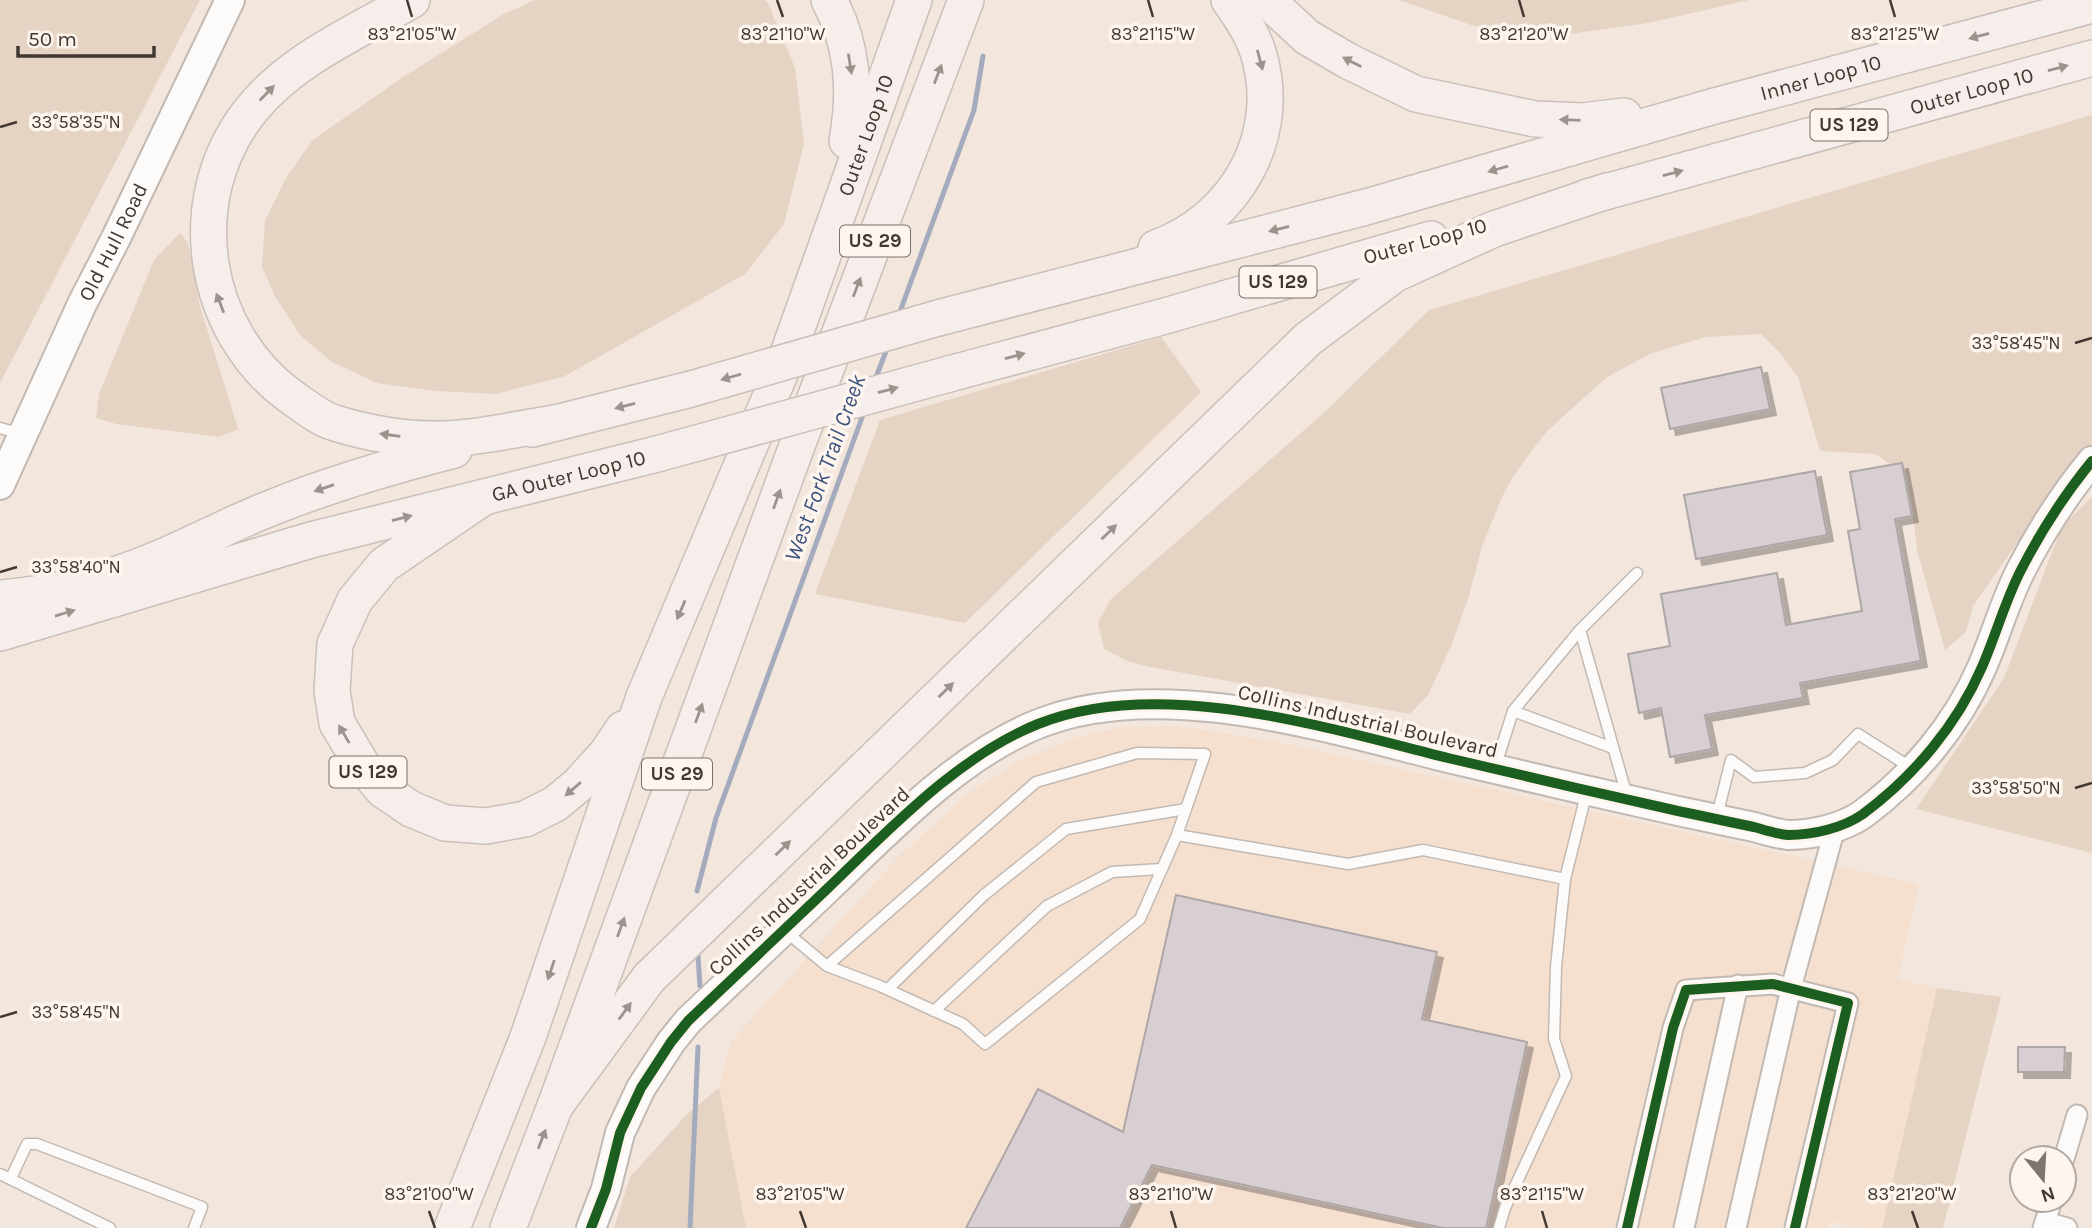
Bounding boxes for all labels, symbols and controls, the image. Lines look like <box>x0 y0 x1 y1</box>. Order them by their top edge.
scale bar <box>18 14 154 58</box>
text: 83°21'05"W <box>367 23 457 45</box>
text: 83°21'10"W <box>741 23 825 45</box>
text: 83°21'15"W <box>1111 23 1195 45</box>
text: 83°21'20"W <box>1479 23 1569 45</box>
text: 83°21'25"W <box>1851 23 1939 45</box>
text: 50 m <box>28 27 77 51</box>
one-way arrow <box>1968 31 1990 42</box>
one-way arrow <box>1255 49 1266 71</box>
street label: Inner Loop 10 <box>1758 50 1884 105</box>
one-way arrow <box>845 53 856 75</box>
one-way arrow <box>1342 57 1362 68</box>
one-way arrow <box>2047 62 2068 72</box>
street label: Outer Loop 10 <box>1907 63 2036 120</box>
one-way arrow <box>932 64 943 85</box>
street label: Outer Loop 10 <box>833 71 898 199</box>
one-way arrow <box>258 85 274 102</box>
road number: US 129 <box>1811 110 1888 140</box>
text: 33°58'35"N <box>31 111 121 133</box>
one-way arrow <box>1559 115 1581 126</box>
one-way arrow <box>1487 164 1509 175</box>
one-way arrow <box>1662 167 1684 178</box>
street label: Old Hull Road <box>74 179 153 305</box>
street label: Outer Loop 10 <box>1361 213 1489 269</box>
one-way arrow <box>1268 224 1290 235</box>
road number: US 29 <box>840 226 910 256</box>
road number: US 129 <box>1240 266 1316 298</box>
one-way arrow <box>852 277 863 298</box>
one-way arrow <box>215 292 226 313</box>
text: 33°58'45"N <box>1971 332 2061 354</box>
one-way arrow <box>1004 350 1026 361</box>
water label: West Fork Trail Creek <box>779 371 871 565</box>
one-way arrow <box>721 373 742 383</box>
one-way arrow <box>878 385 899 395</box>
one-way arrow <box>614 401 635 411</box>
one-way arrow <box>379 429 401 440</box>
street label: GA Outer Loop 10 <box>489 445 648 507</box>
one-way arrow <box>314 483 335 494</box>
one-way arrow <box>772 489 783 510</box>
one-way arrow <box>391 512 413 523</box>
one-way arrow <box>1100 524 1117 540</box>
text: 33°58'40"N <box>31 556 121 578</box>
one-way arrow <box>675 600 686 621</box>
one-way arrow <box>55 608 76 618</box>
street label: Collins Industrial Boulevard <box>1236 679 1500 763</box>
one-way arrow <box>937 682 954 698</box>
one-way arrow <box>694 703 705 724</box>
one-way arrow <box>338 725 350 744</box>
road number: US 129 <box>330 757 406 788</box>
road number: US 29 <box>642 758 712 790</box>
text: 33°58'50"N <box>1971 777 2061 799</box>
one-way arrow <box>564 781 581 796</box>
street label: Collins Industrial Boulevard <box>704 782 914 980</box>
one-way arrow <box>774 840 791 857</box>
one-way arrow <box>616 916 627 937</box>
one-way arrow <box>545 960 556 981</box>
text: 33°58'45"N <box>31 1001 121 1023</box>
one-way arrow <box>617 1003 632 1021</box>
one-way arrow <box>537 1128 548 1149</box>
north arrow <box>2008 1144 2078 1214</box>
text: N <box>2038 1182 2058 1207</box>
text: 83°21'00"W <box>384 1183 474 1205</box>
text: 83°21'05"W <box>755 1183 845 1205</box>
text: 83°21'10"W <box>1129 1183 1213 1205</box>
text: 83°21'15"W <box>1500 1183 1584 1205</box>
text: 83°21'20"W <box>1867 1183 1957 1205</box>

